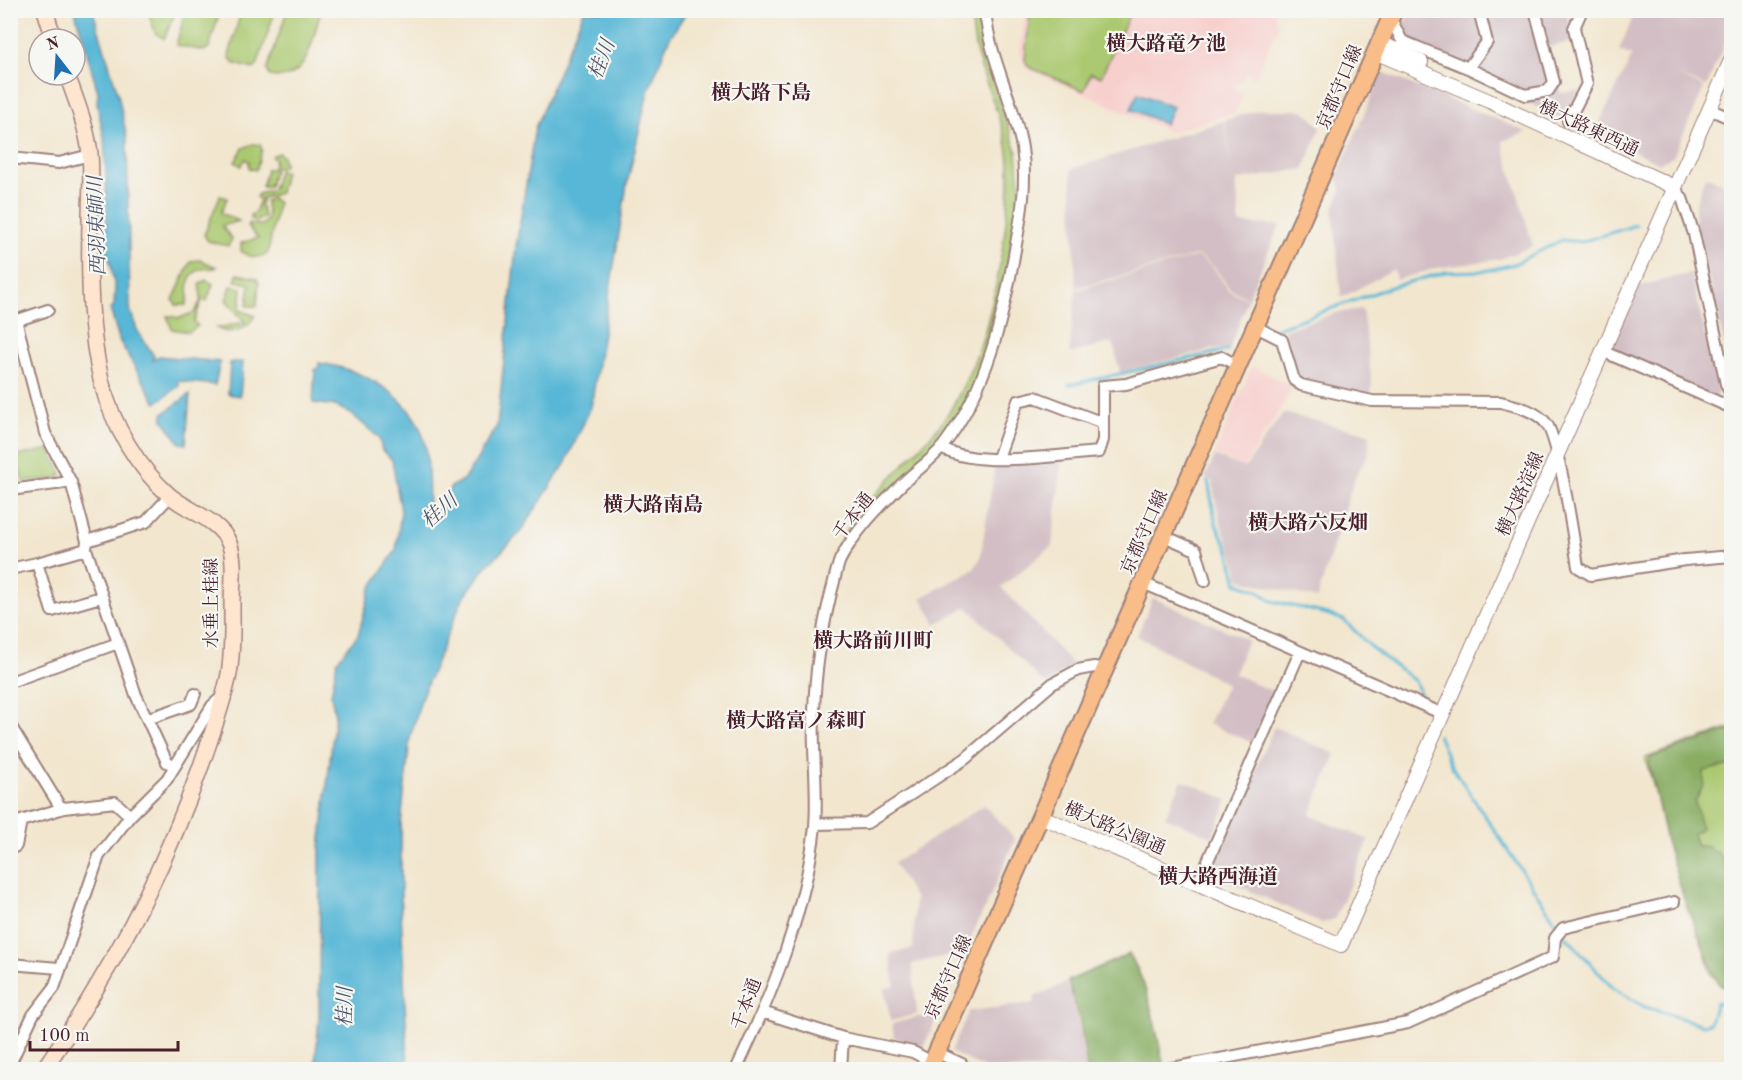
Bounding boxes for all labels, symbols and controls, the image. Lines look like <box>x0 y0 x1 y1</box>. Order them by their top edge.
north arrow <box>27 27 87 87</box>
district label: 横大路竜ケ池 <box>1106 32 1226 55</box>
text: N <box>45 35 62 54</box>
water label: 桂川 <box>584 35 620 82</box>
street label: 京都守口線 <box>1312 42 1366 132</box>
district label: 横大路下島 <box>711 81 811 104</box>
street label: 横大路東西通 <box>1536 96 1642 160</box>
water label: 西羽束師川 <box>84 174 110 276</box>
street label: 横大路淀線 <box>1493 449 1547 539</box>
street label: 京都守口線 <box>1117 487 1171 577</box>
water label: 桂川 <box>417 488 463 532</box>
street label: 千本通 <box>828 489 878 543</box>
district label: 横大路南島 <box>603 493 703 516</box>
district label: 横大路六反畑 <box>1248 511 1368 534</box>
street label: 水垂上桂線 <box>201 558 221 648</box>
district label: 横大路前川町 <box>813 629 934 652</box>
district label: 横大路富ノ森町 <box>726 709 867 732</box>
street label: 横大路公園通 <box>1061 798 1169 858</box>
district label: 横大路西海道 <box>1158 865 1278 888</box>
street label: 京都守口線 <box>921 932 975 1022</box>
street label: 千本通 <box>727 975 765 1033</box>
water label: 桂川 <box>334 985 356 1027</box>
scale bar <box>30 1014 178 1052</box>
text: 100 m <box>39 1027 90 1045</box>

